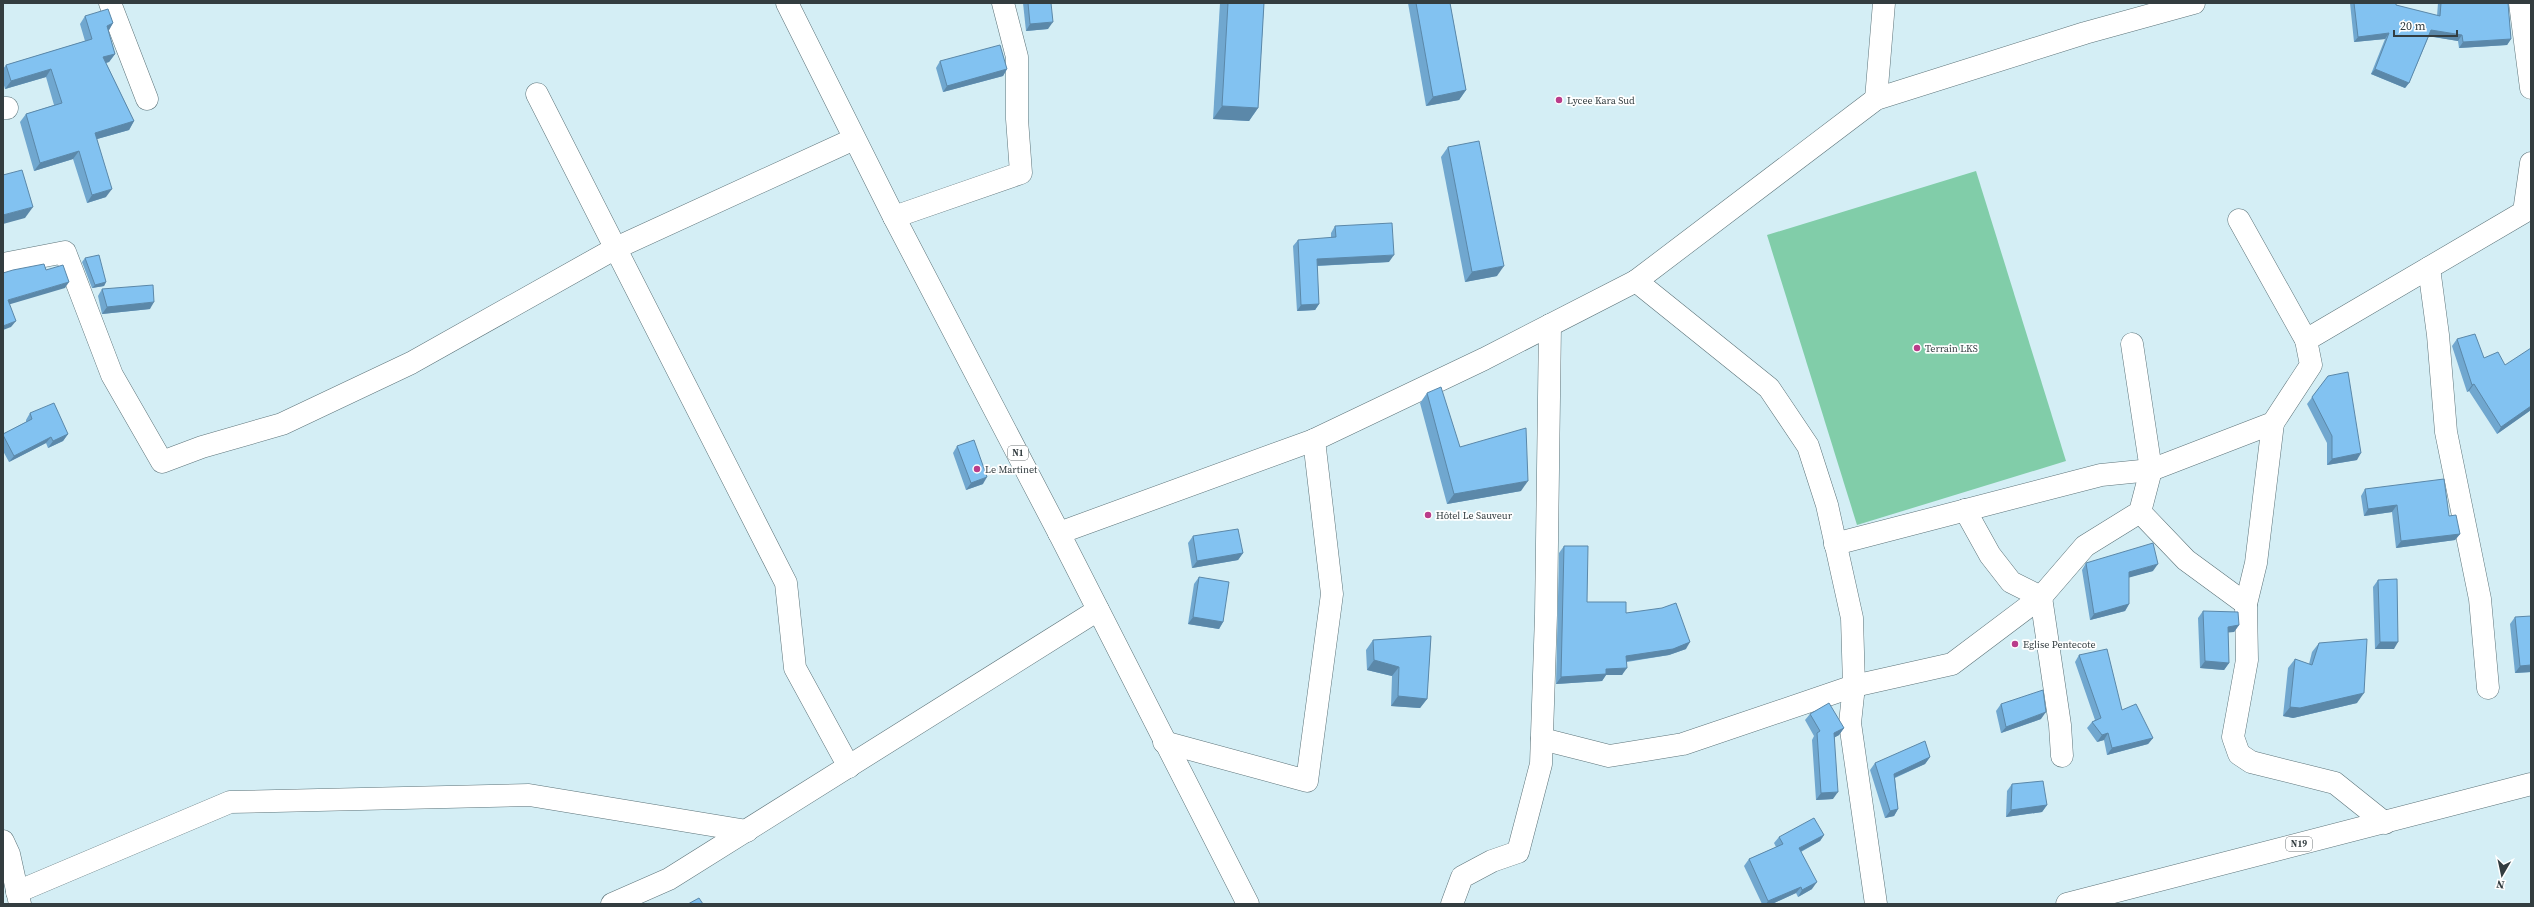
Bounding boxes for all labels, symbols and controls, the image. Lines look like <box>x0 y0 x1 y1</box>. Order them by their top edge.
scale bar <box>2394 12 2457 38</box>
text: 20 m <box>2400 18 2426 34</box>
place label: Lycee Kara Sud <box>1567 94 1635 107</box>
marker: Lycee Kara Sud <box>1554 95 1564 105</box>
place label: Terrain LKS <box>1925 342 1978 355</box>
marker: Terrain LKS <box>1912 343 1922 353</box>
road number: N1 <box>1008 446 1028 460</box>
place label: Le Martinet <box>985 463 1038 476</box>
marker: Le Martinet <box>972 464 982 474</box>
place label: Hôtel Le Sauveur <box>1436 509 1513 522</box>
marker: Hôtel Le Sauveur <box>1423 510 1433 520</box>
place label: Eglise Pentecote <box>2023 638 2096 651</box>
marker: Eglise Pentecote <box>2010 639 2020 649</box>
road number: N19 <box>2286 837 2312 851</box>
north arrow <box>2482 855 2522 895</box>
text: N <box>2495 876 2506 892</box>

